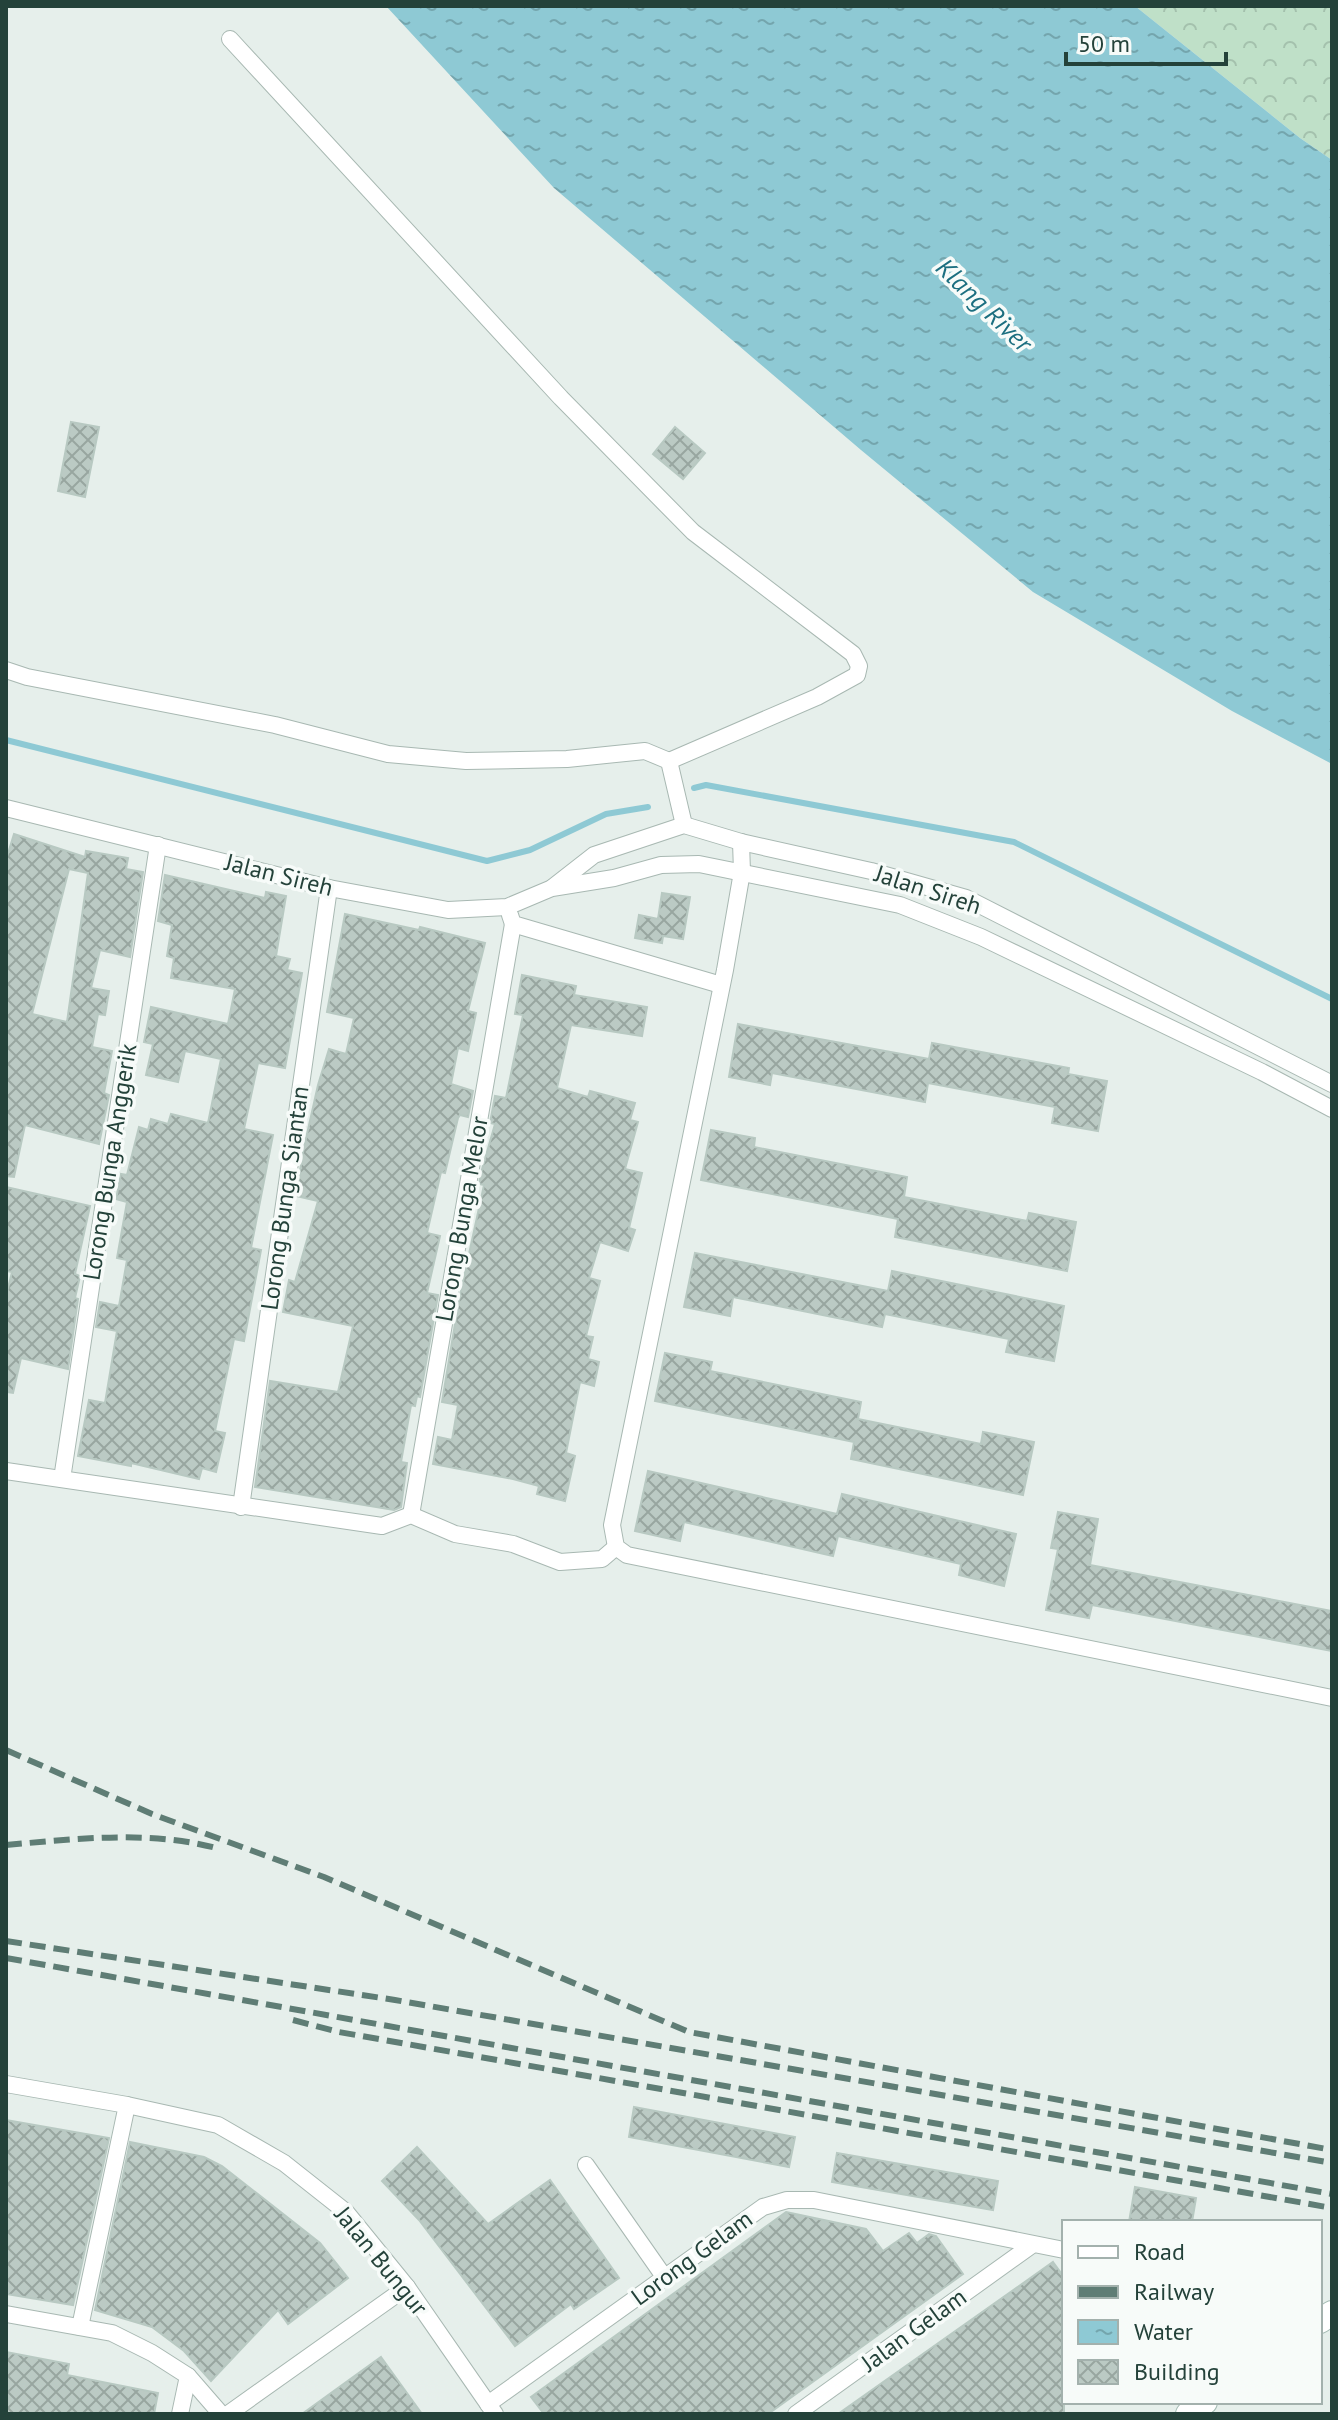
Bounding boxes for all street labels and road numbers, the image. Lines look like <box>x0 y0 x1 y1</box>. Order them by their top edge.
street label: Jalan Sireh <box>221 846 336 903</box>
street label: Jalan Sireh <box>870 857 985 921</box>
street label: Lorong Bunga Anggerik <box>75 1041 144 1282</box>
street label: Lorong Bunga Siantan <box>253 1084 316 1312</box>
street label: Lorong Bunga Melor <box>428 1114 495 1324</box>
street label: Jalan Bungur <box>327 2199 435 2322</box>
street label: Lorong Gelam <box>625 2203 758 2312</box>
street label: Jalan Gelam <box>854 2281 972 2379</box>

